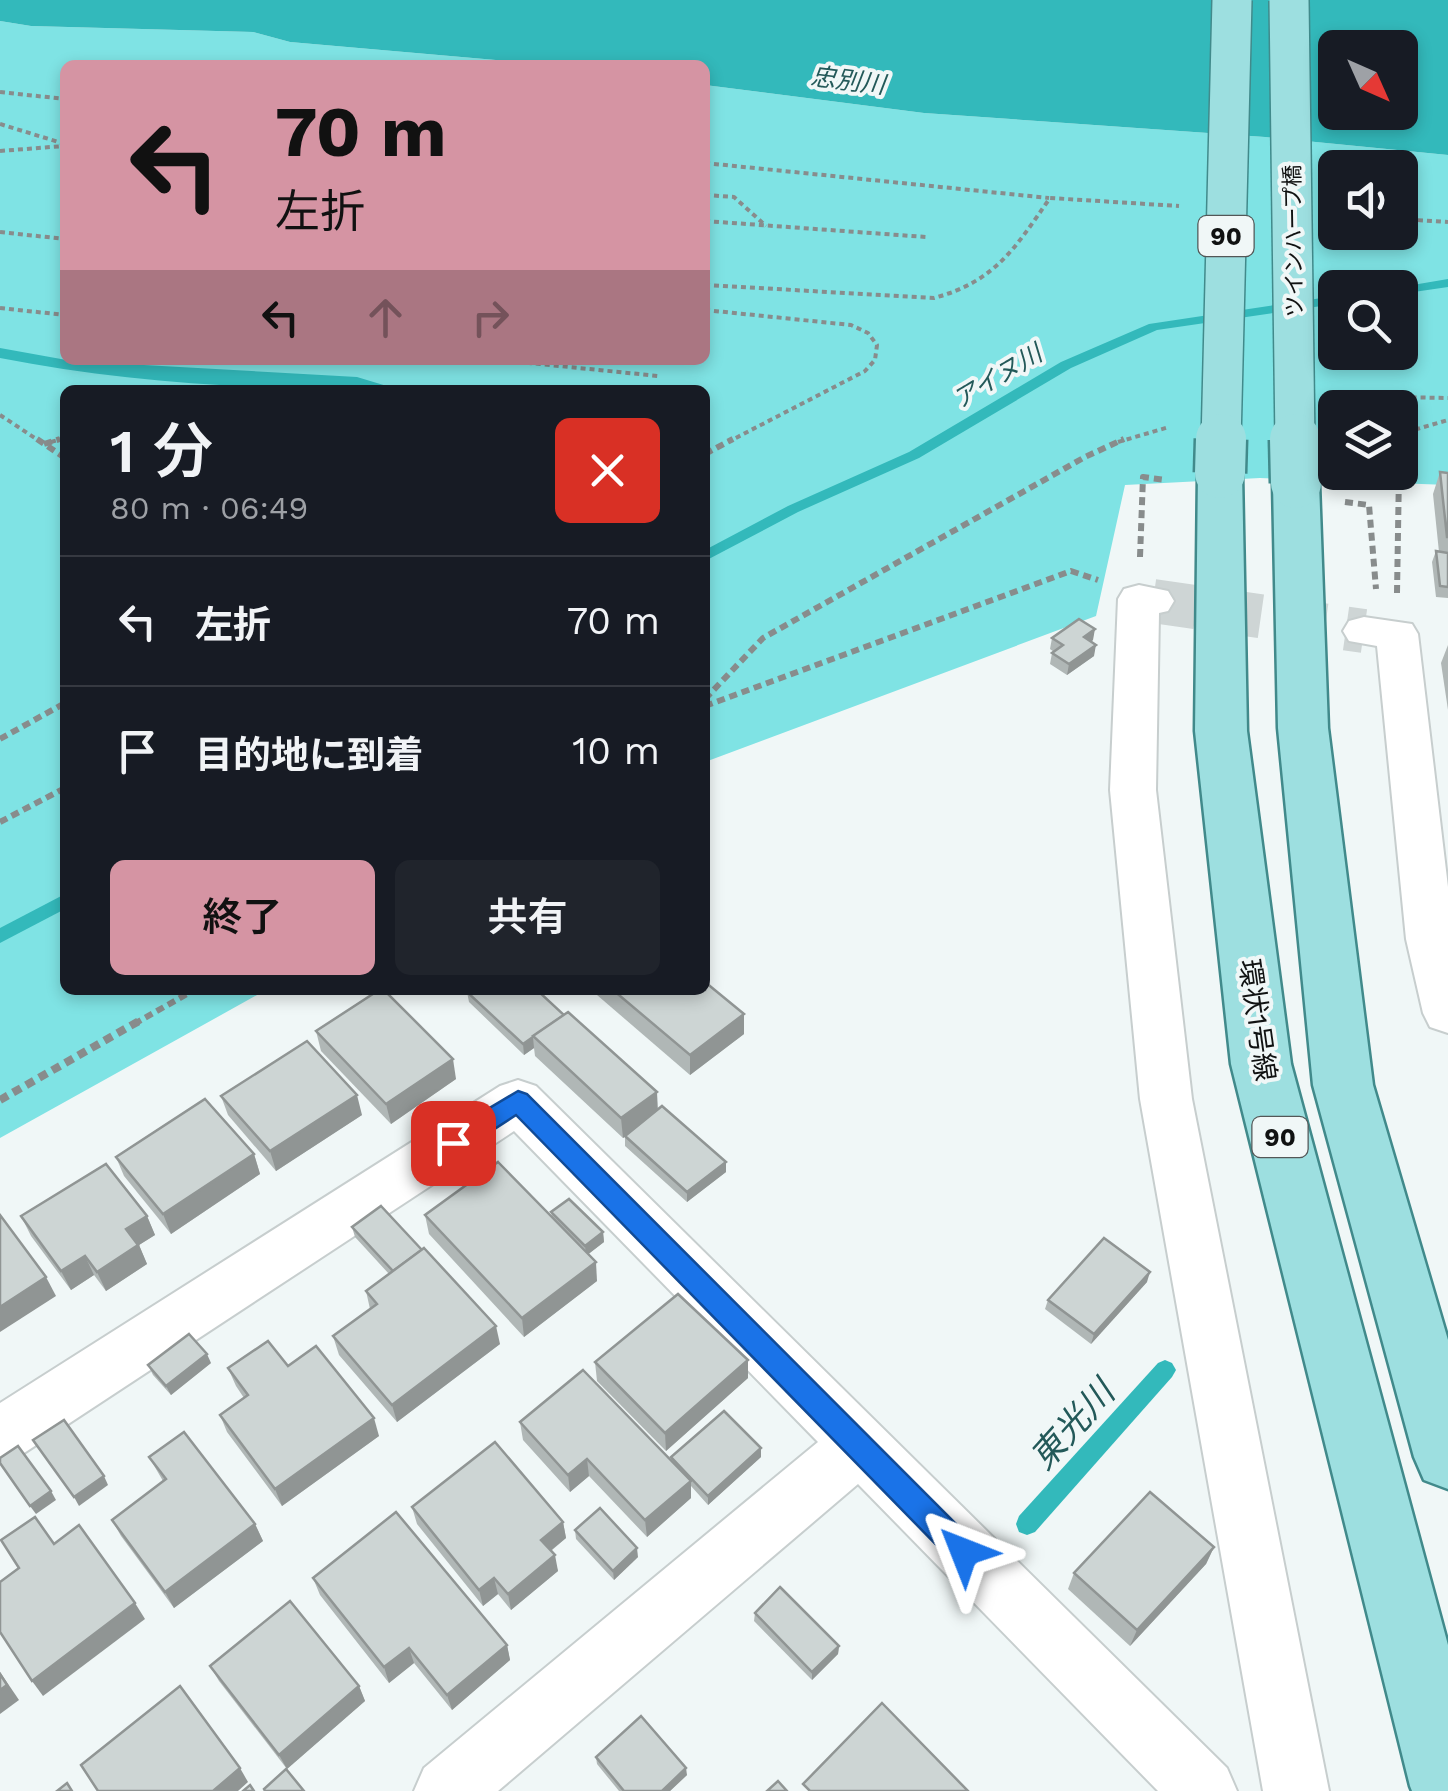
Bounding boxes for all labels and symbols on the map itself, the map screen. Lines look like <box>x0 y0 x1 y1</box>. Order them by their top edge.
north arrow <box>1318 30 1418 130</box>
water label: 忠別川 <box>809 62 890 100</box>
street label: ツインハープ橋 <box>1280 164 1307 318</box>
road number: 90 <box>1198 216 1254 256</box>
water label: アイヌ川 <box>947 337 1050 414</box>
street label: 環状1号線 <box>1233 957 1282 1083</box>
pin <box>411 1101 496 1186</box>
road number: 90 <box>1252 1117 1308 1157</box>
water label: 東光川 <box>1021 1369 1125 1478</box>
position arrow <box>912 1500 1016 1604</box>

